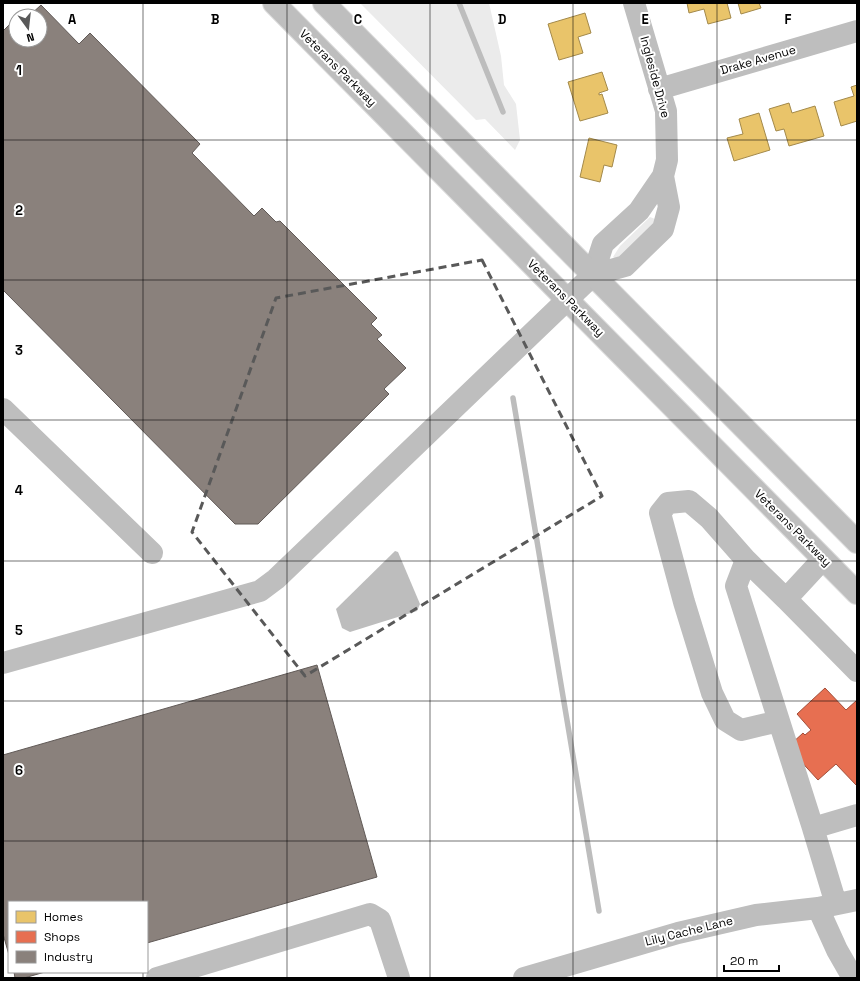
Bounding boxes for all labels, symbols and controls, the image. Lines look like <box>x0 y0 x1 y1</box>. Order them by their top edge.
north arrow <box>8 8 48 48</box>
text: A <box>68 11 77 28</box>
text: B <box>211 11 220 28</box>
text: C <box>354 11 362 28</box>
text: D <box>498 11 507 28</box>
text: E <box>641 11 649 28</box>
text: F <box>785 11 792 28</box>
street label: Veterans Parkway <box>296 26 380 110</box>
text: N <box>25 30 36 45</box>
street label: Ingleside Drive <box>636 34 674 120</box>
street label: Drake Avenue <box>718 42 798 78</box>
text: 1 <box>16 62 22 79</box>
text: 2 <box>15 202 23 219</box>
street label: Veterans Parkway <box>524 256 608 340</box>
text: 3 <box>15 342 23 359</box>
text: 4 <box>15 482 23 499</box>
street label: Veterans Parkway <box>751 486 835 570</box>
text: 5 <box>15 622 23 639</box>
text: 6 <box>15 762 23 779</box>
legend <box>8 901 148 973</box>
text: Homes <box>44 909 83 925</box>
street label: Lily Cache Lane <box>643 912 735 950</box>
text: Shops <box>44 929 80 945</box>
scale bar <box>724 947 779 973</box>
text: Industry <box>44 949 93 965</box>
text: 20 m <box>730 953 758 969</box>

